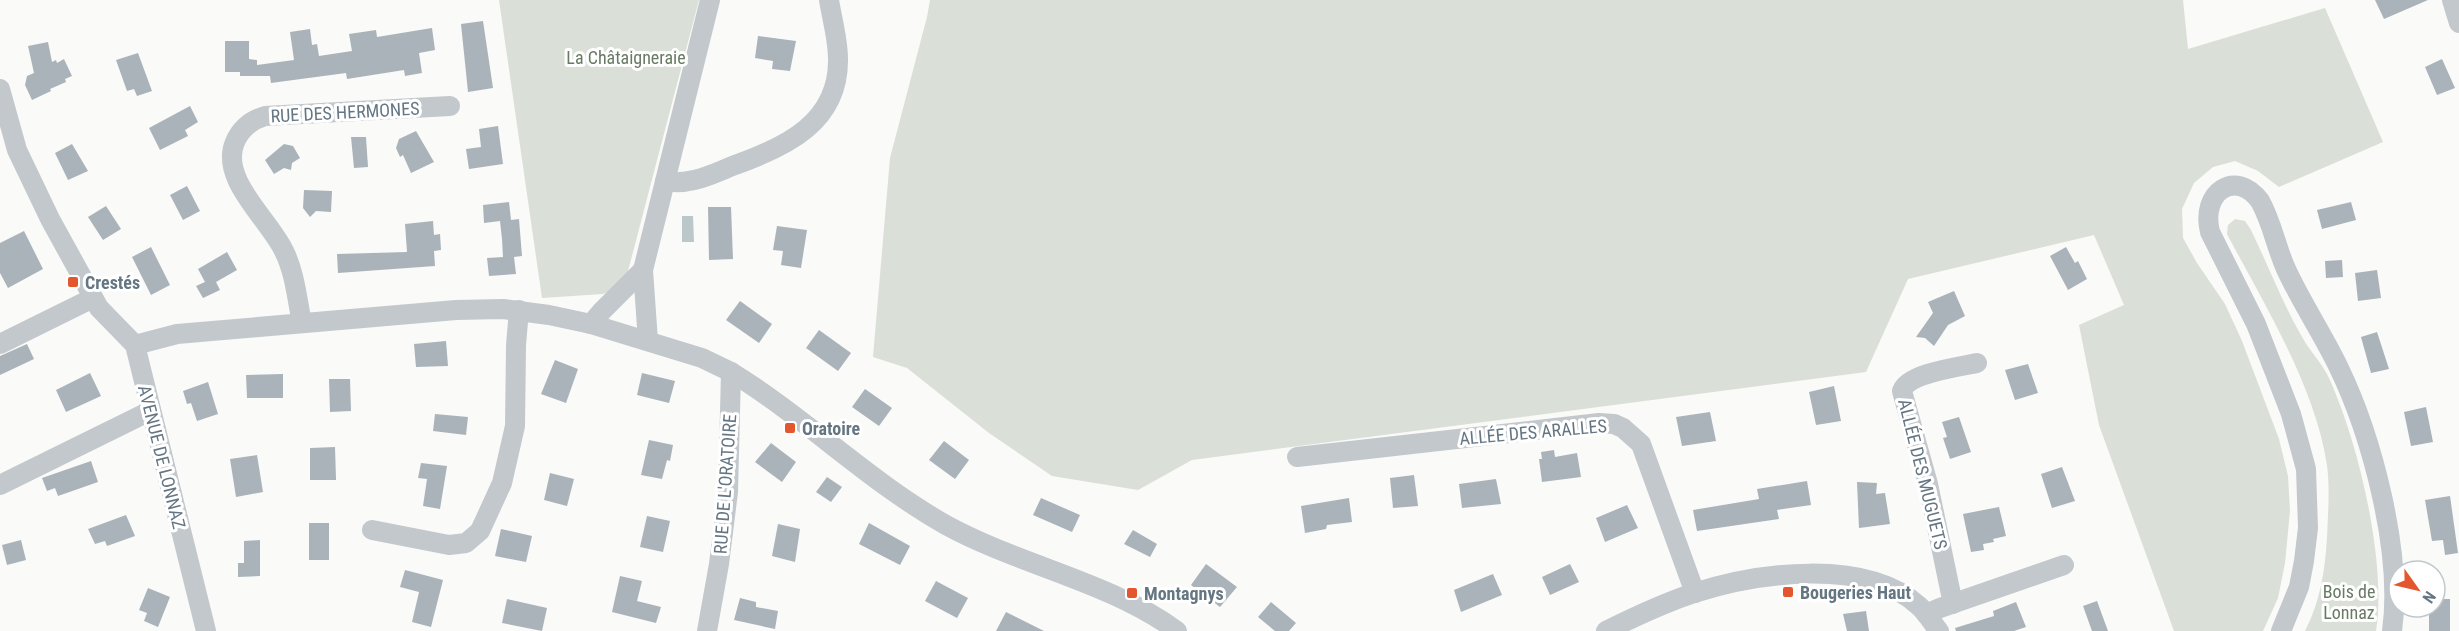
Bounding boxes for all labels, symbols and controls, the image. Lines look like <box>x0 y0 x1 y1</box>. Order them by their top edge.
park label: La Châtaigneraie <box>566 47 686 68</box>
street label: RUE DES HERMONES <box>270 98 420 126</box>
place label: Crestés <box>85 272 140 293</box>
marker: Crestés <box>66 275 80 289</box>
street label: AVENUE DE LONNAZ <box>134 383 190 531</box>
street label: ALLÉE DES MUGUETS <box>1894 397 1952 551</box>
street label: RUE DE L'ORATOIRE <box>710 413 740 555</box>
street label: ALLÉE DES ARALLES <box>1458 415 1608 449</box>
place label: Oratoire <box>802 418 861 439</box>
marker: Oratoire <box>783 421 797 435</box>
north arrow <box>2387 559 2447 619</box>
park label: Bois de Lonnaz <box>2323 581 2375 623</box>
place label: Bougeries Haut <box>1800 582 1911 603</box>
place label: Montagnys <box>1144 583 1224 604</box>
marker: Bougeries Haut <box>1781 585 1795 599</box>
marker: Montagnys <box>1125 586 1139 600</box>
text: N <box>2418 588 2440 606</box>

